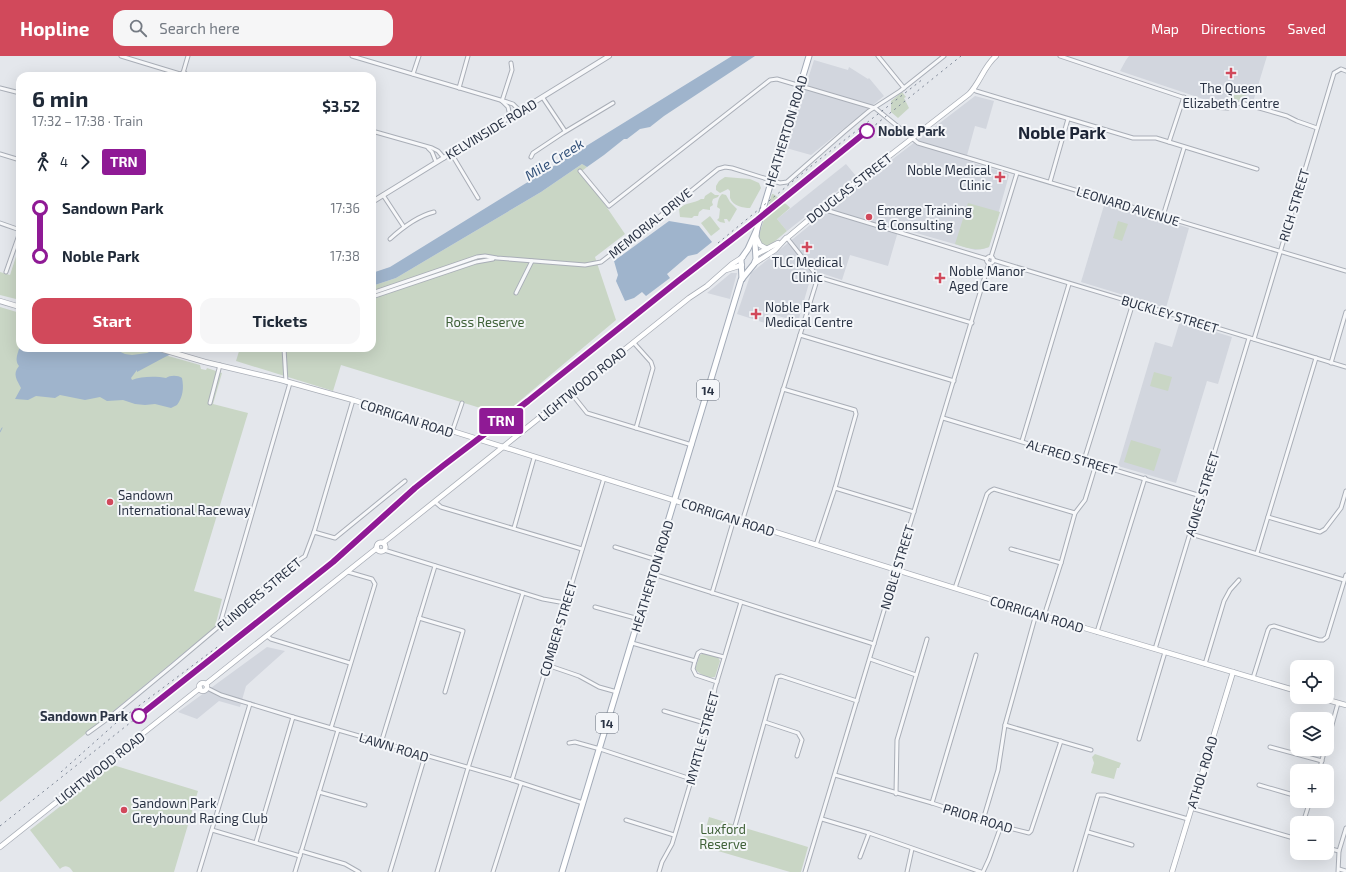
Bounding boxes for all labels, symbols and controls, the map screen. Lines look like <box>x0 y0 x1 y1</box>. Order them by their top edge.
search box <box>113 10 393 46</box>
text: Hopline <box>20 17 89 40</box>
icon: search <box>127 17 149 39</box>
text: Search here <box>159 19 240 37</box>
text: Map <box>1151 20 1179 37</box>
text: Directions <box>1201 20 1266 37</box>
text: Saved <box>1288 20 1326 37</box>
marker: The Queen Elizabeth Centre <box>1225 67 1237 79</box>
street label: HEATHERTON ROAD <box>761 73 811 189</box>
place label: The Queen Elizabeth Centre <box>1183 80 1279 111</box>
text: 6 min <box>32 85 88 111</box>
street label: KELVINSIDE ROAD <box>442 95 540 163</box>
text: $3.52 <box>322 97 360 115</box>
text: 17:32 – 17:38 · Train <box>32 113 143 129</box>
district label: Noble Park <box>1018 122 1107 142</box>
marker: Noble Park <box>859 123 875 139</box>
place label: Noble Park <box>878 123 946 139</box>
water label: Mile Creek <box>521 134 587 184</box>
street label: DOUGLAS STREET <box>803 149 895 226</box>
icon: walk <box>32 151 54 173</box>
icon: forward <box>74 151 96 173</box>
text: TRN <box>110 153 138 170</box>
text: 4 <box>60 154 68 170</box>
place label: Noble Medical Clinic <box>907 162 991 193</box>
street label: RICH STREET <box>1275 166 1313 243</box>
marker: Noble Medical Clinic <box>994 171 1006 183</box>
street label: LEONARD AVENUE <box>1074 183 1182 229</box>
street label: MEMORIAL DRIVE <box>605 184 695 262</box>
text: Sandown Park <box>62 199 164 217</box>
text: 17:36 <box>330 200 360 216</box>
place label: Emerge Training & Consulting <box>877 202 972 233</box>
marker: Emerge Training & Consulting <box>864 212 874 222</box>
marker: TLC Medical Clinic <box>801 241 813 253</box>
text: Noble Park <box>62 247 140 265</box>
text: 17:38 <box>330 248 360 264</box>
place label: TLC Medical Clinic <box>772 254 843 285</box>
place label: Noble Manor Aged Care <box>949 263 1025 294</box>
marker: Noble Manor Aged Care <box>934 272 946 284</box>
street label: BUCKLEY STREET <box>1120 292 1221 337</box>
button: Start <box>32 298 192 344</box>
button: Tickets <box>200 298 360 344</box>
place label: Noble Park Medical Centre <box>765 299 853 330</box>
marker: Noble Park Medical Centre <box>750 308 762 320</box>
park label: Ross Reserve <box>445 314 525 330</box>
street label: LIGHTWOOD ROAD <box>535 343 629 425</box>
road number: 14 <box>697 380 719 400</box>
street label: CORRIGAN ROAD <box>358 395 456 441</box>
line badge: TRN <box>478 408 524 434</box>
text: TRN <box>487 412 515 429</box>
street label: ALFRED STREET <box>1025 436 1120 478</box>
street label: AGNES STREET <box>1182 449 1223 538</box>
place label: Sandown International Raceway <box>118 487 251 518</box>
street label: CORRIGAN ROAD <box>679 494 777 540</box>
marker: Sandown International Raceway <box>105 497 115 507</box>
street label: HEATHERTON ROAD <box>627 518 677 634</box>
street label: NOBLE STREET <box>877 522 918 611</box>
street label: FLINDERS STREET <box>213 554 305 634</box>
street label: COMBER STREET <box>536 579 580 678</box>
street label: CORRIGAN ROAD <box>988 592 1086 636</box>
map controls <box>1290 660 1334 860</box>
button: locate <box>1290 660 1334 704</box>
street label: MYRTLE STREET <box>682 689 722 786</box>
place label: Sandown Park <box>40 708 129 724</box>
marker: Sandown Park <box>131 708 147 724</box>
button: layers <box>1290 712 1334 756</box>
road number: 14 <box>596 713 618 733</box>
street label: LIGHTWOOD ROAD <box>52 728 148 808</box>
street label: LAWN ROAD <box>357 729 431 765</box>
street label: ATHOL ROAD <box>1183 734 1221 810</box>
button: + <box>1290 764 1334 808</box>
place label: Sandown Park Greyhound Racing Club <box>132 795 268 826</box>
street label: PRIOR ROAD <box>941 800 1015 836</box>
marker: Sandown Park Greyhound Racing Club <box>119 805 129 815</box>
button: − <box>1290 816 1334 860</box>
park label: Luxford Reserve <box>699 821 747 852</box>

